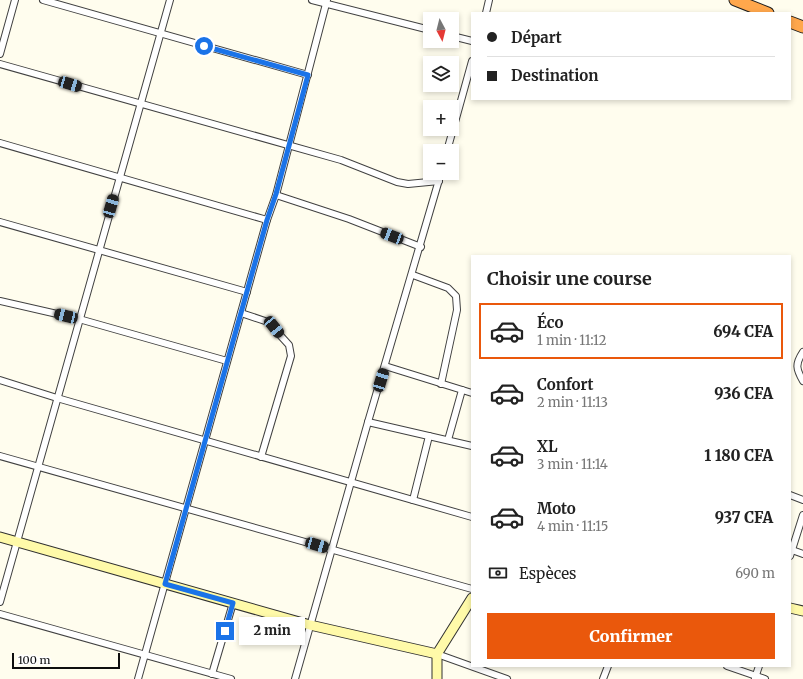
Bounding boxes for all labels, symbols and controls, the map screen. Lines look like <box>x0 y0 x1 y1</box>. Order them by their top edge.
north arrow <box>423 12 459 48</box>
map controls <box>423 12 459 180</box>
text: Départ <box>511 28 562 47</box>
route start <box>195 37 213 55</box>
button: layers <box>423 56 459 92</box>
text: Destination <box>511 66 598 85</box>
car <box>57 75 83 93</box>
button: + <box>423 100 459 136</box>
button: − <box>423 144 459 180</box>
car <box>102 193 120 219</box>
car <box>379 226 405 246</box>
text: Choisir une course <box>487 267 652 290</box>
car <box>53 307 79 325</box>
icon: car <box>489 313 525 349</box>
text: Éco <box>537 313 563 332</box>
car <box>262 314 286 340</box>
text: 694 CFA <box>713 322 773 341</box>
text: 1 min · 11:12 <box>537 332 607 349</box>
car <box>372 367 390 393</box>
icon: car <box>489 375 525 411</box>
text: Confort <box>537 375 594 394</box>
text: 936 CFA <box>714 384 773 403</box>
text: 2 min · 11:13 <box>537 394 608 411</box>
icon: car <box>489 437 525 473</box>
text: XL <box>537 437 558 456</box>
text: 1 180 CFA <box>704 446 773 465</box>
text: 3 min · 11:14 <box>537 456 608 473</box>
icon: car <box>489 499 525 535</box>
text: Moto <box>537 499 576 518</box>
text: 937 CFA <box>715 508 773 527</box>
text: 4 min · 11:15 <box>537 518 608 535</box>
car <box>304 536 330 554</box>
icon: cash <box>487 562 509 584</box>
text: Espèces <box>519 564 576 583</box>
text: 690 m <box>735 565 775 582</box>
button: Confirmer <box>487 613 775 659</box>
callout: 2 min <box>239 617 305 645</box>
route end <box>216 622 234 640</box>
text: 2 min <box>253 622 291 639</box>
scale bar <box>12 651 120 670</box>
text: 100 m <box>18 653 50 667</box>

